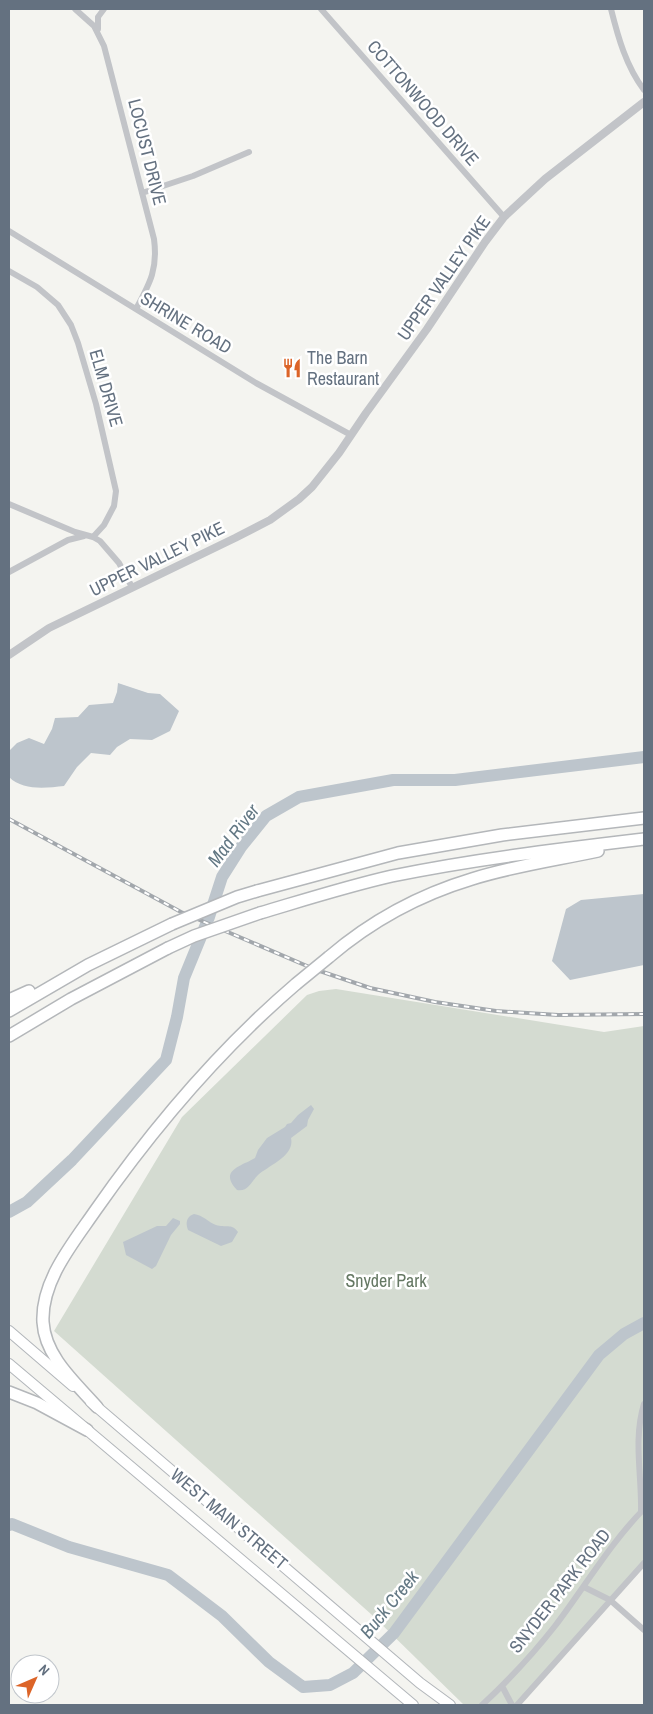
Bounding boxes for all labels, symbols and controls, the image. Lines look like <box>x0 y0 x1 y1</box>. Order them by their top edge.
street label: COTTONWOOD DRIVE <box>362 35 485 171</box>
street label: LOCUST DRIVE <box>122 96 173 208</box>
street label: UPPER VALLEY PIKE <box>391 210 496 345</box>
street label: SHRINE ROAD <box>136 285 237 360</box>
place label: The Barn Restaurant <box>307 345 379 391</box>
street label: ELM DRIVE <box>83 346 129 430</box>
restaurant icon: The Barn Restaurant <box>281 357 303 379</box>
street label: UPPER VALLEY PIKE <box>85 515 228 602</box>
water label: Mad River <box>201 798 265 872</box>
park label: Snyder Park <box>345 1268 427 1293</box>
street label: WEST MAIN STREET <box>165 1462 293 1575</box>
street label: SNYDER PARK ROAD <box>503 1523 616 1658</box>
water label: Buck Creek <box>354 1564 425 1643</box>
north arrow <box>10 1654 60 1704</box>
text: N <box>35 1661 53 1679</box>

